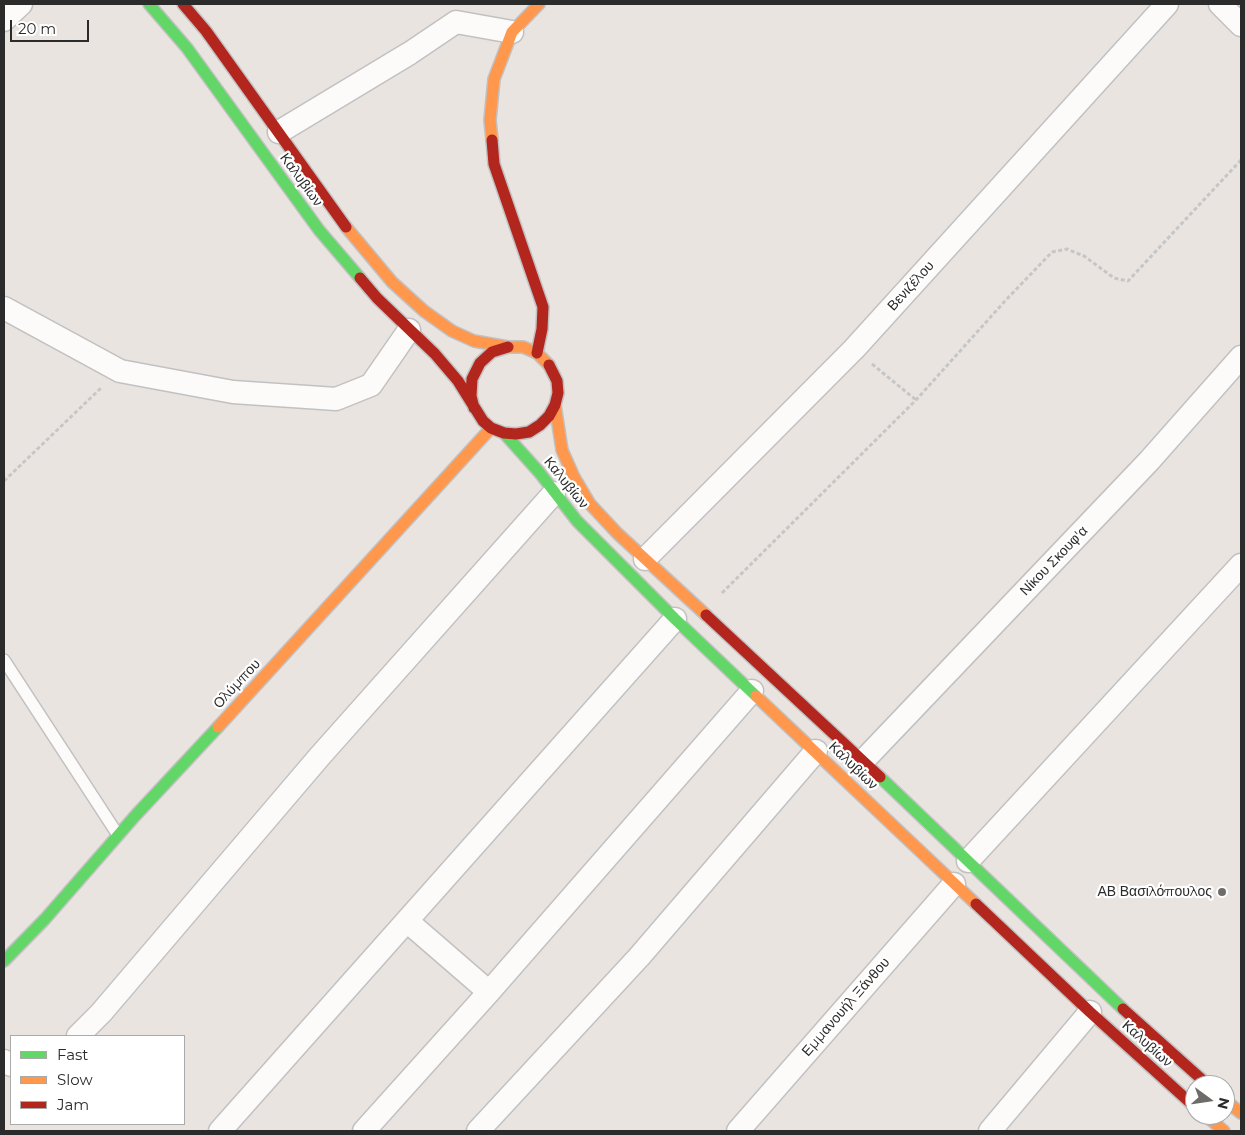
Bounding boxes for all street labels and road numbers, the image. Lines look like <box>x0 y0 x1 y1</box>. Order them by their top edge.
street label: Καλυβίων <box>276 150 326 210</box>
street label: Βενιζέλου <box>884 258 938 314</box>
street label: Καλυβίων <box>540 454 592 512</box>
street label: Νίκου Σκουφ'α <box>1017 523 1091 599</box>
street label: Ολύμπου <box>210 656 264 712</box>
street label: Καλυβίων <box>825 739 881 793</box>
street label: Εμμανουήλ Ξάνθου <box>799 954 893 1060</box>
street label: Καλυβίων <box>1118 1017 1176 1071</box>

